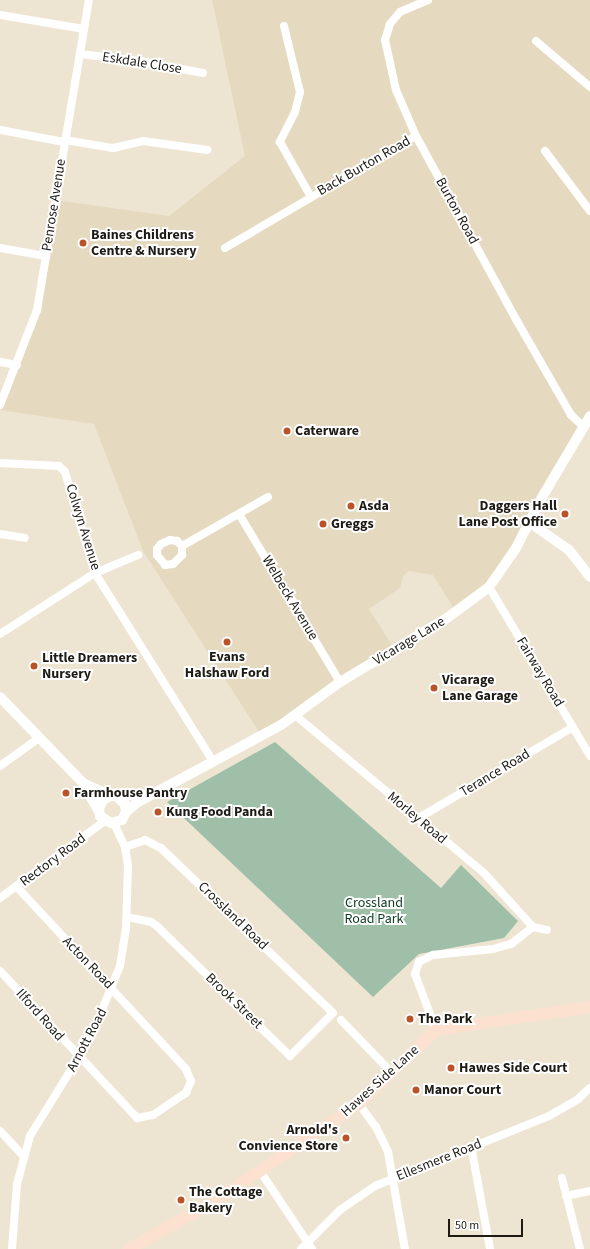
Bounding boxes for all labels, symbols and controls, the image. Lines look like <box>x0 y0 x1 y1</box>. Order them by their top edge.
street label: Eskdale Close <box>101 48 183 78</box>
street label: Back Burton Road <box>314 133 414 199</box>
street label: Penrose Avenue <box>38 158 70 252</box>
street label: Burton Road <box>432 175 482 247</box>
place label: Baines Childrens Centre & Nursery <box>91 227 197 260</box>
marker: Baines Childrens Centre & Nursery <box>78 238 88 248</box>
place label: Caterware <box>295 423 359 439</box>
marker: Caterware <box>282 426 292 436</box>
street label: Colwyn Avenue <box>62 482 104 572</box>
place label: Asda <box>359 498 389 514</box>
place label: Daggers Hall Lane Post Office <box>458 498 557 530</box>
marker: Asda <box>346 501 356 511</box>
marker: Daggers Hall Lane Post Office <box>560 509 570 519</box>
place label: Greggs <box>331 516 374 532</box>
marker: Greggs <box>318 519 328 529</box>
street label: Welbeck Avenue <box>258 553 322 643</box>
street label: Vicarage Lane <box>370 613 448 669</box>
street label: Fairway Road <box>513 634 567 710</box>
marker: Evans Halshaw Ford <box>222 637 232 647</box>
place label: Evans Halshaw Ford <box>185 649 269 682</box>
place label: Little Dreamers Nursery <box>42 650 137 682</box>
marker: Little Dreamers Nursery <box>29 661 39 671</box>
place label: Vicarage Lane Garage <box>442 672 518 704</box>
marker: Vicarage Lane Garage <box>429 683 439 693</box>
street label: Terance Road <box>457 746 533 800</box>
place label: Farmhouse Pantry <box>74 785 187 801</box>
marker: Farmhouse Pantry <box>61 788 71 798</box>
street label: Morley Road <box>384 788 450 848</box>
place label: Kung Food Panda <box>166 804 273 820</box>
marker: Kung Food Panda <box>153 807 163 817</box>
street label: Rectory Road <box>17 830 89 890</box>
street label: Crossland Road <box>194 878 272 954</box>
park label: Crossland Road Park <box>344 895 404 928</box>
street label: Acton Road <box>59 933 117 993</box>
street label: Brook Street <box>202 970 266 1032</box>
street label: Ilford Road <box>12 986 68 1044</box>
street label: Arnott Road <box>63 1005 111 1075</box>
place label: The Park <box>418 1011 472 1027</box>
marker: The Park <box>405 1014 415 1024</box>
street label: Hawes Side Lane <box>338 1042 422 1120</box>
place label: Hawes Side Court <box>459 1060 567 1076</box>
marker: Hawes Side Court <box>446 1063 456 1073</box>
place label: Manor Court <box>424 1082 501 1098</box>
marker: Manor Court <box>411 1085 421 1095</box>
place label: Arnold's Convience Store <box>238 1122 338 1154</box>
marker: Arnold's Convience Store <box>341 1133 351 1143</box>
street label: Ellesmere Road <box>394 1135 484 1185</box>
place label: The Cottage Bakery <box>189 1184 262 1216</box>
marker: The Cottage Bakery <box>176 1195 186 1205</box>
scale bar <box>450 1211 525 1237</box>
text: 50 m <box>455 1217 479 1234</box>

